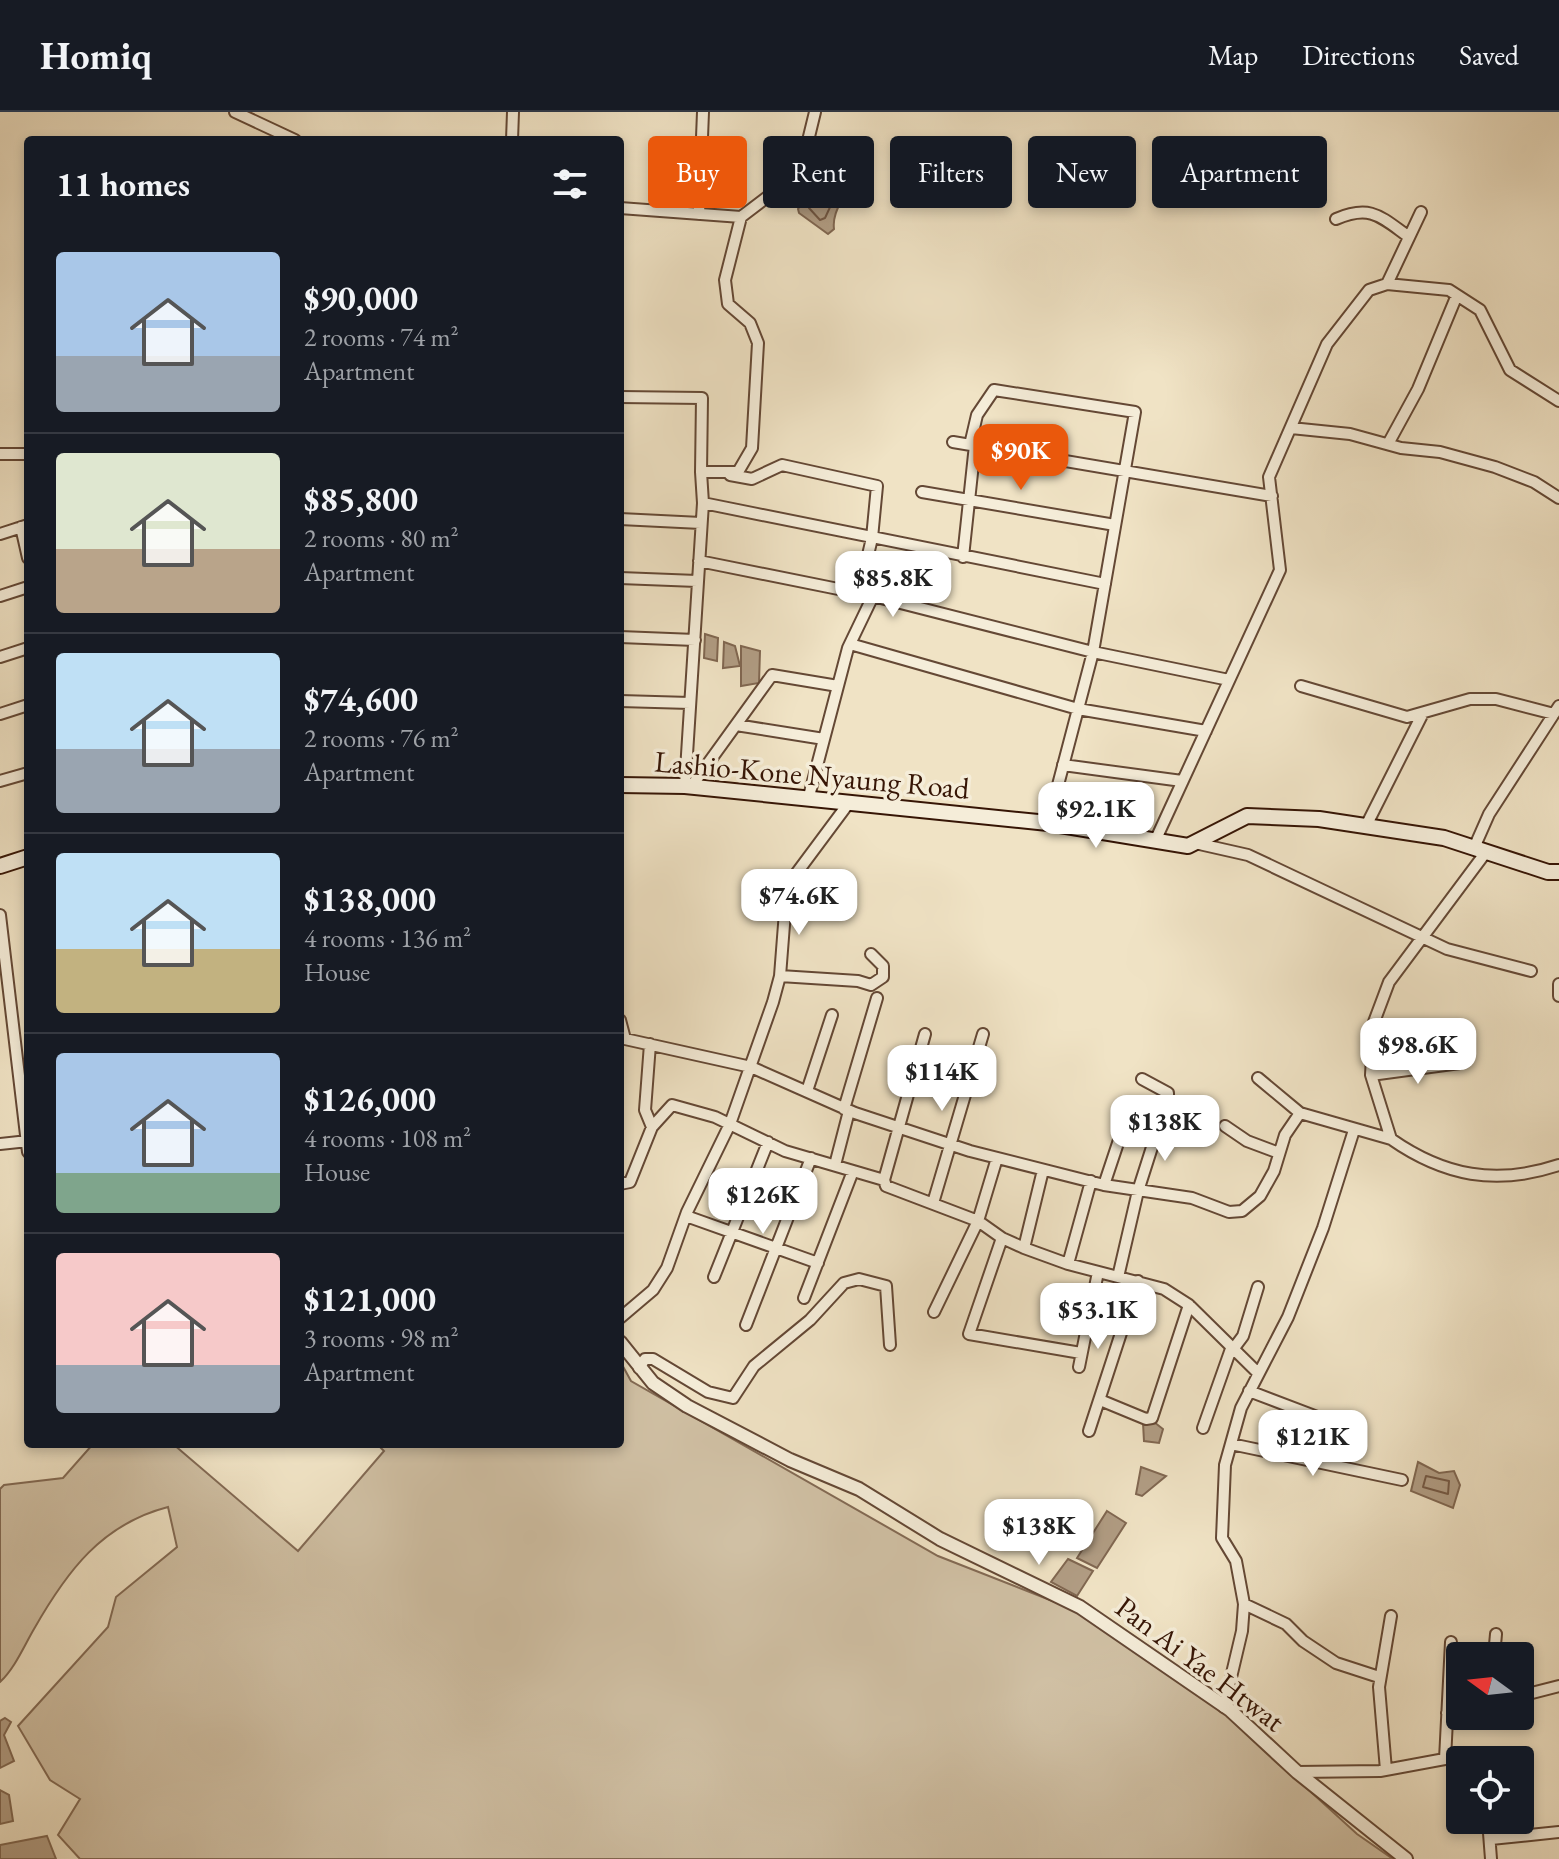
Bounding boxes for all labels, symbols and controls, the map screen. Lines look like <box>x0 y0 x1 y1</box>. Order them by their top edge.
text: Homiq <box>40 31 152 80</box>
text: Map <box>1208 37 1258 73</box>
text: Directions <box>1302 37 1415 73</box>
text: Saved <box>1459 37 1519 73</box>
chip: Buy <box>648 136 747 208</box>
chip: Rent <box>763 136 874 208</box>
chip: Filters <box>890 136 1012 208</box>
chip: New <box>1028 136 1136 208</box>
chip: Apartment <box>1152 136 1327 208</box>
text: 11 homes <box>56 162 190 206</box>
icon: filters <box>548 162 592 206</box>
text: $90,000 <box>304 276 418 320</box>
icon: home <box>120 284 216 380</box>
text: 2 rooms · 74 m² <box>304 320 459 354</box>
text: Apartment <box>304 354 414 388</box>
pin: $90K <box>974 424 1068 492</box>
text: $90K <box>991 433 1051 467</box>
text: $85,800 <box>304 477 418 521</box>
icon: home <box>120 485 216 581</box>
text: 2 rooms · 80 m² <box>304 521 459 555</box>
pin: $85.8K <box>828 551 958 619</box>
text: Apartment <box>304 555 414 589</box>
text: $85.8K <box>853 560 933 594</box>
text: $74,600 <box>304 677 418 721</box>
icon: home <box>120 685 216 781</box>
text: 2 rooms · 76 m² <box>304 721 459 755</box>
street label: Lashio-Kone Nyaung Road <box>653 741 972 808</box>
text: Apartment <box>304 755 414 789</box>
pin: $92.1K <box>1031 782 1161 850</box>
text: $92.1K <box>1056 791 1136 825</box>
pin: $74.6K <box>734 869 864 937</box>
text: $138,000 <box>304 877 436 921</box>
text: $74.6K <box>759 878 839 912</box>
icon: home <box>120 885 216 981</box>
text: 4 rooms · 136 m² <box>304 921 471 955</box>
text: House <box>304 955 370 989</box>
pin: $98.6K <box>1353 1018 1483 1086</box>
text: $98.6K <box>1378 1027 1458 1061</box>
pin: $114K <box>886 1045 998 1113</box>
text: $114K <box>905 1054 979 1088</box>
text: $126,000 <box>304 1077 436 1121</box>
icon: home <box>120 1085 216 1181</box>
pin: $138K <box>1109 1095 1221 1163</box>
text: $138K <box>1128 1104 1202 1138</box>
text: 4 rooms · 108 m² <box>304 1121 471 1155</box>
text: House <box>304 1155 370 1189</box>
pin: $126K <box>707 1168 819 1236</box>
text: $126K <box>726 1177 800 1211</box>
text: $121,000 <box>304 1277 436 1321</box>
pin: $53.1K <box>1033 1283 1163 1351</box>
icon: home <box>120 1285 216 1381</box>
text: $53.1K <box>1058 1292 1138 1326</box>
text: 3 rooms · 98 m² <box>304 1321 459 1355</box>
text: Apartment <box>304 1355 414 1389</box>
pin: $121K <box>1257 1410 1369 1478</box>
text: $121K <box>1276 1419 1350 1453</box>
pin: $138K <box>983 1499 1095 1567</box>
text: $138K <box>1002 1508 1076 1542</box>
street label: Pan Ai Yae Htwat <box>1108 1587 1293 1740</box>
north arrow <box>1446 1642 1534 1730</box>
map controls <box>1446 1642 1534 1834</box>
button: locate <box>1446 1746 1534 1834</box>

